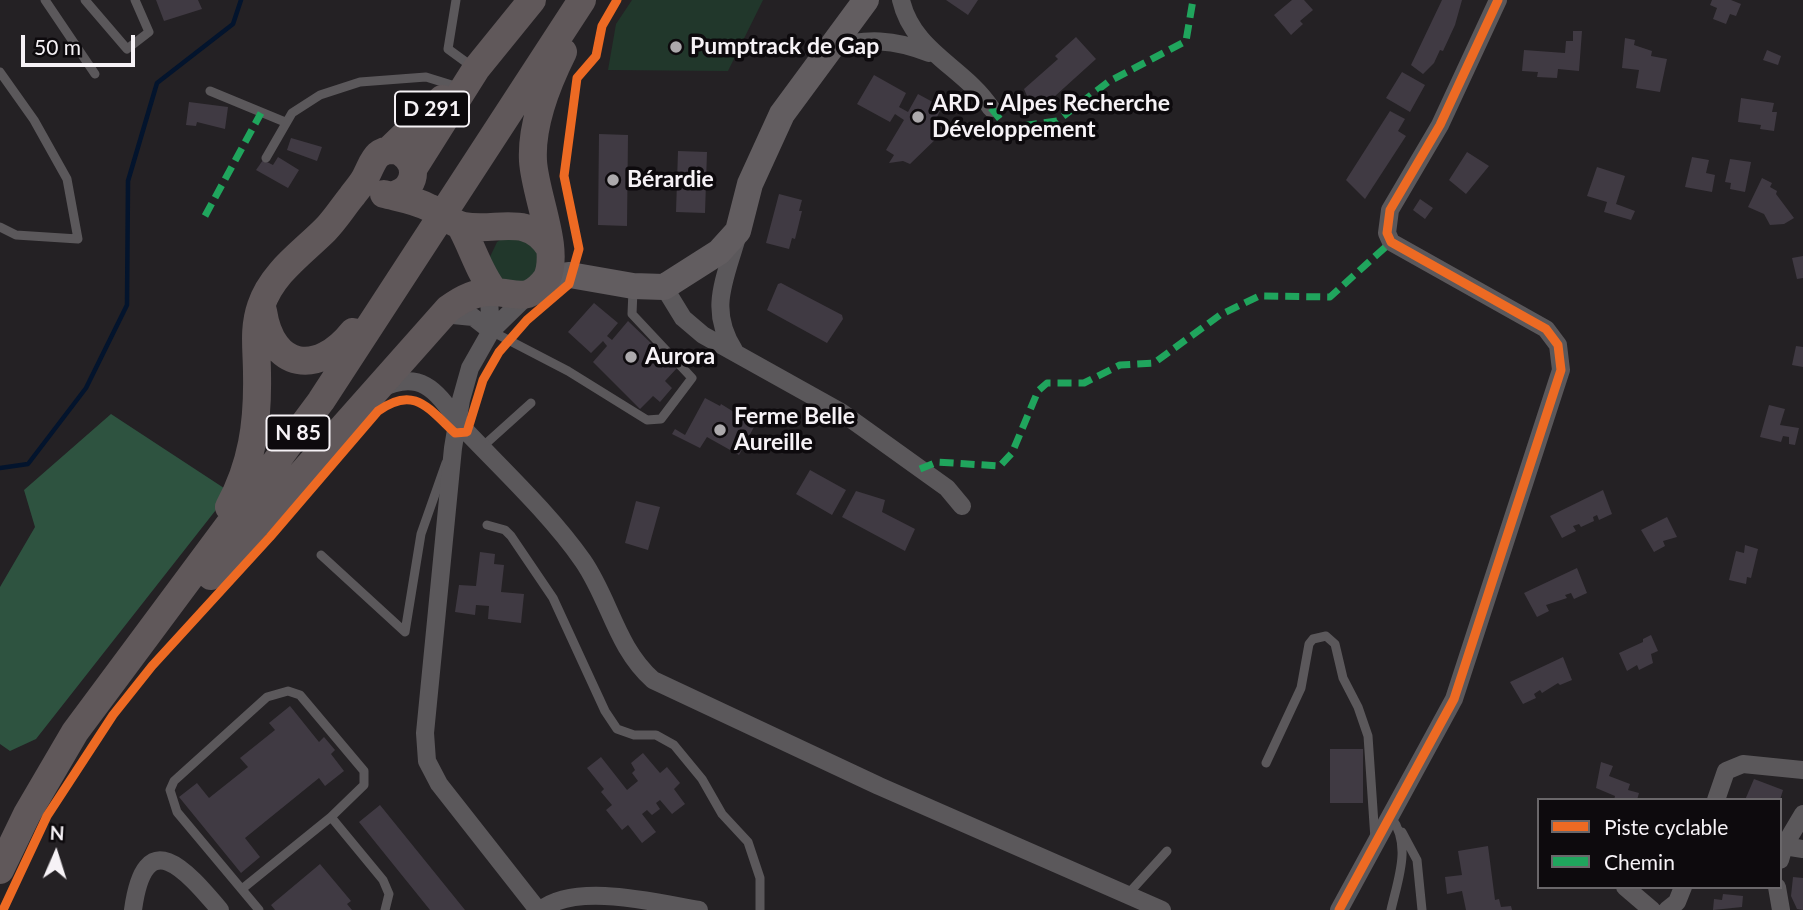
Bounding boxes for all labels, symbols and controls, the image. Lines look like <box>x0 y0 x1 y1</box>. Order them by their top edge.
scale bar <box>24 21 138 65</box>
place label: Pumptrack de Gap <box>690 33 879 61</box>
text: 50 m <box>34 34 81 59</box>
marker: Pumptrack de Gap <box>668 39 684 55</box>
place label: ARD - Alpes Recherche Développement <box>932 90 1170 144</box>
road number: D 291 <box>395 92 469 126</box>
marker: ARD - Alpes Recherche Développement <box>910 109 926 125</box>
place label: Bérardie <box>627 166 714 194</box>
marker: Bérardie <box>605 172 621 188</box>
place label: Aurora <box>645 343 715 371</box>
marker: Aurora <box>623 349 639 365</box>
place label: Ferme Belle Aureille <box>734 403 855 457</box>
road number: N 85 <box>266 416 330 450</box>
marker: Ferme Belle Aureille <box>712 422 728 438</box>
legend <box>1537 798 1782 889</box>
text: Piste cyclable <box>1604 814 1728 839</box>
north arrow <box>21 819 91 889</box>
text: N <box>49 821 65 844</box>
text: Chemin <box>1604 849 1675 874</box>

